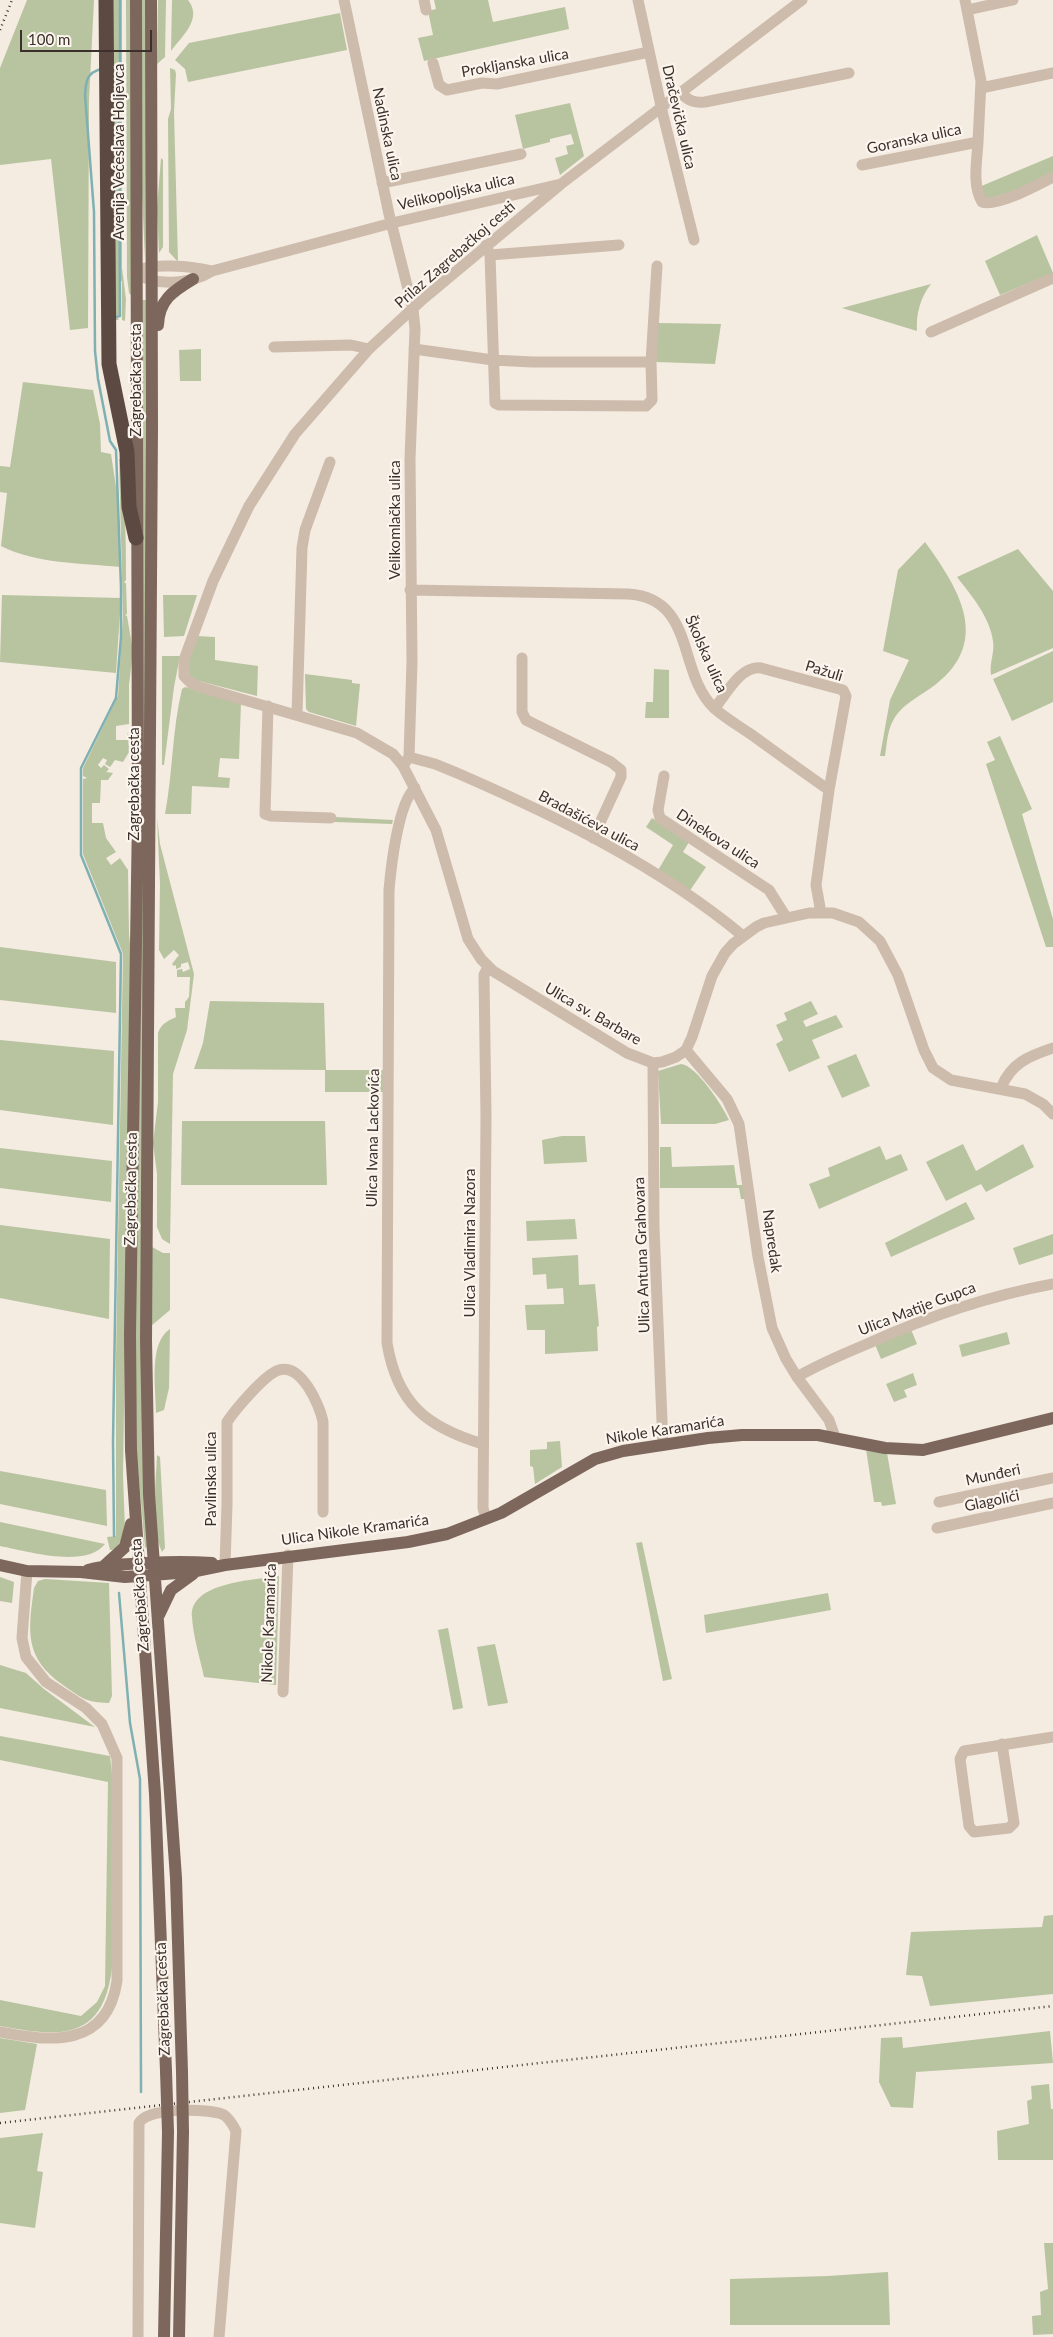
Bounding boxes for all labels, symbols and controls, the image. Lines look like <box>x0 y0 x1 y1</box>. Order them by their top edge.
scale bar <box>22 20 155 52</box>
text: 100 m <box>28 30 70 48</box>
street label: Prokljanska ulica <box>460 45 570 81</box>
street label: Dračevička ulica <box>658 63 700 171</box>
street label: Avenija Većeslava Holjevca <box>110 64 128 240</box>
street label: Nadinska ulica <box>368 86 406 182</box>
street label: Goranska ulica <box>865 120 963 158</box>
street label: Velikopoljska ulica <box>396 170 516 214</box>
street label: Prilaz Zagrebačkoj cesti <box>391 198 519 312</box>
street label: Zagrebačka cesta <box>127 323 145 437</box>
street label: Velikomlačka ulica <box>386 460 404 580</box>
street label: Školska ulica <box>681 613 731 695</box>
street label: Pažuli <box>803 657 845 685</box>
street label: Zagrebačka cesta <box>125 727 143 841</box>
street label: Bradašićeva ulica <box>535 787 643 855</box>
street label: Dinekova ulica <box>673 805 763 873</box>
street label: Ulica sv. Barbare <box>541 979 645 1049</box>
street label: Ulica Ivana Lackovića <box>363 1068 383 1208</box>
street label: Zagrebačka cesta <box>121 1132 141 1246</box>
street label: Ulica Vladimira Nazora <box>461 1169 479 1317</box>
street label: Ulica Antuna Grahovara <box>630 1177 654 1333</box>
street label: Napredak <box>759 1208 785 1274</box>
street label: Ulica Matije Gupca <box>856 1278 978 1340</box>
street label: Nikole Karamarića <box>605 1412 725 1448</box>
street label: Pavlinska ulica <box>202 1432 220 1526</box>
street label: Munđeri <box>964 1460 1022 1490</box>
street label: Glagolići <box>963 1486 1021 1516</box>
street label: Ulica Nikole Kramarića <box>280 1511 430 1549</box>
street label: Zagrebačka cesta <box>127 1538 153 1652</box>
street label: Nikole Karamarića <box>258 1563 280 1683</box>
street label: Zagrebačka cesta <box>152 1942 174 2056</box>

